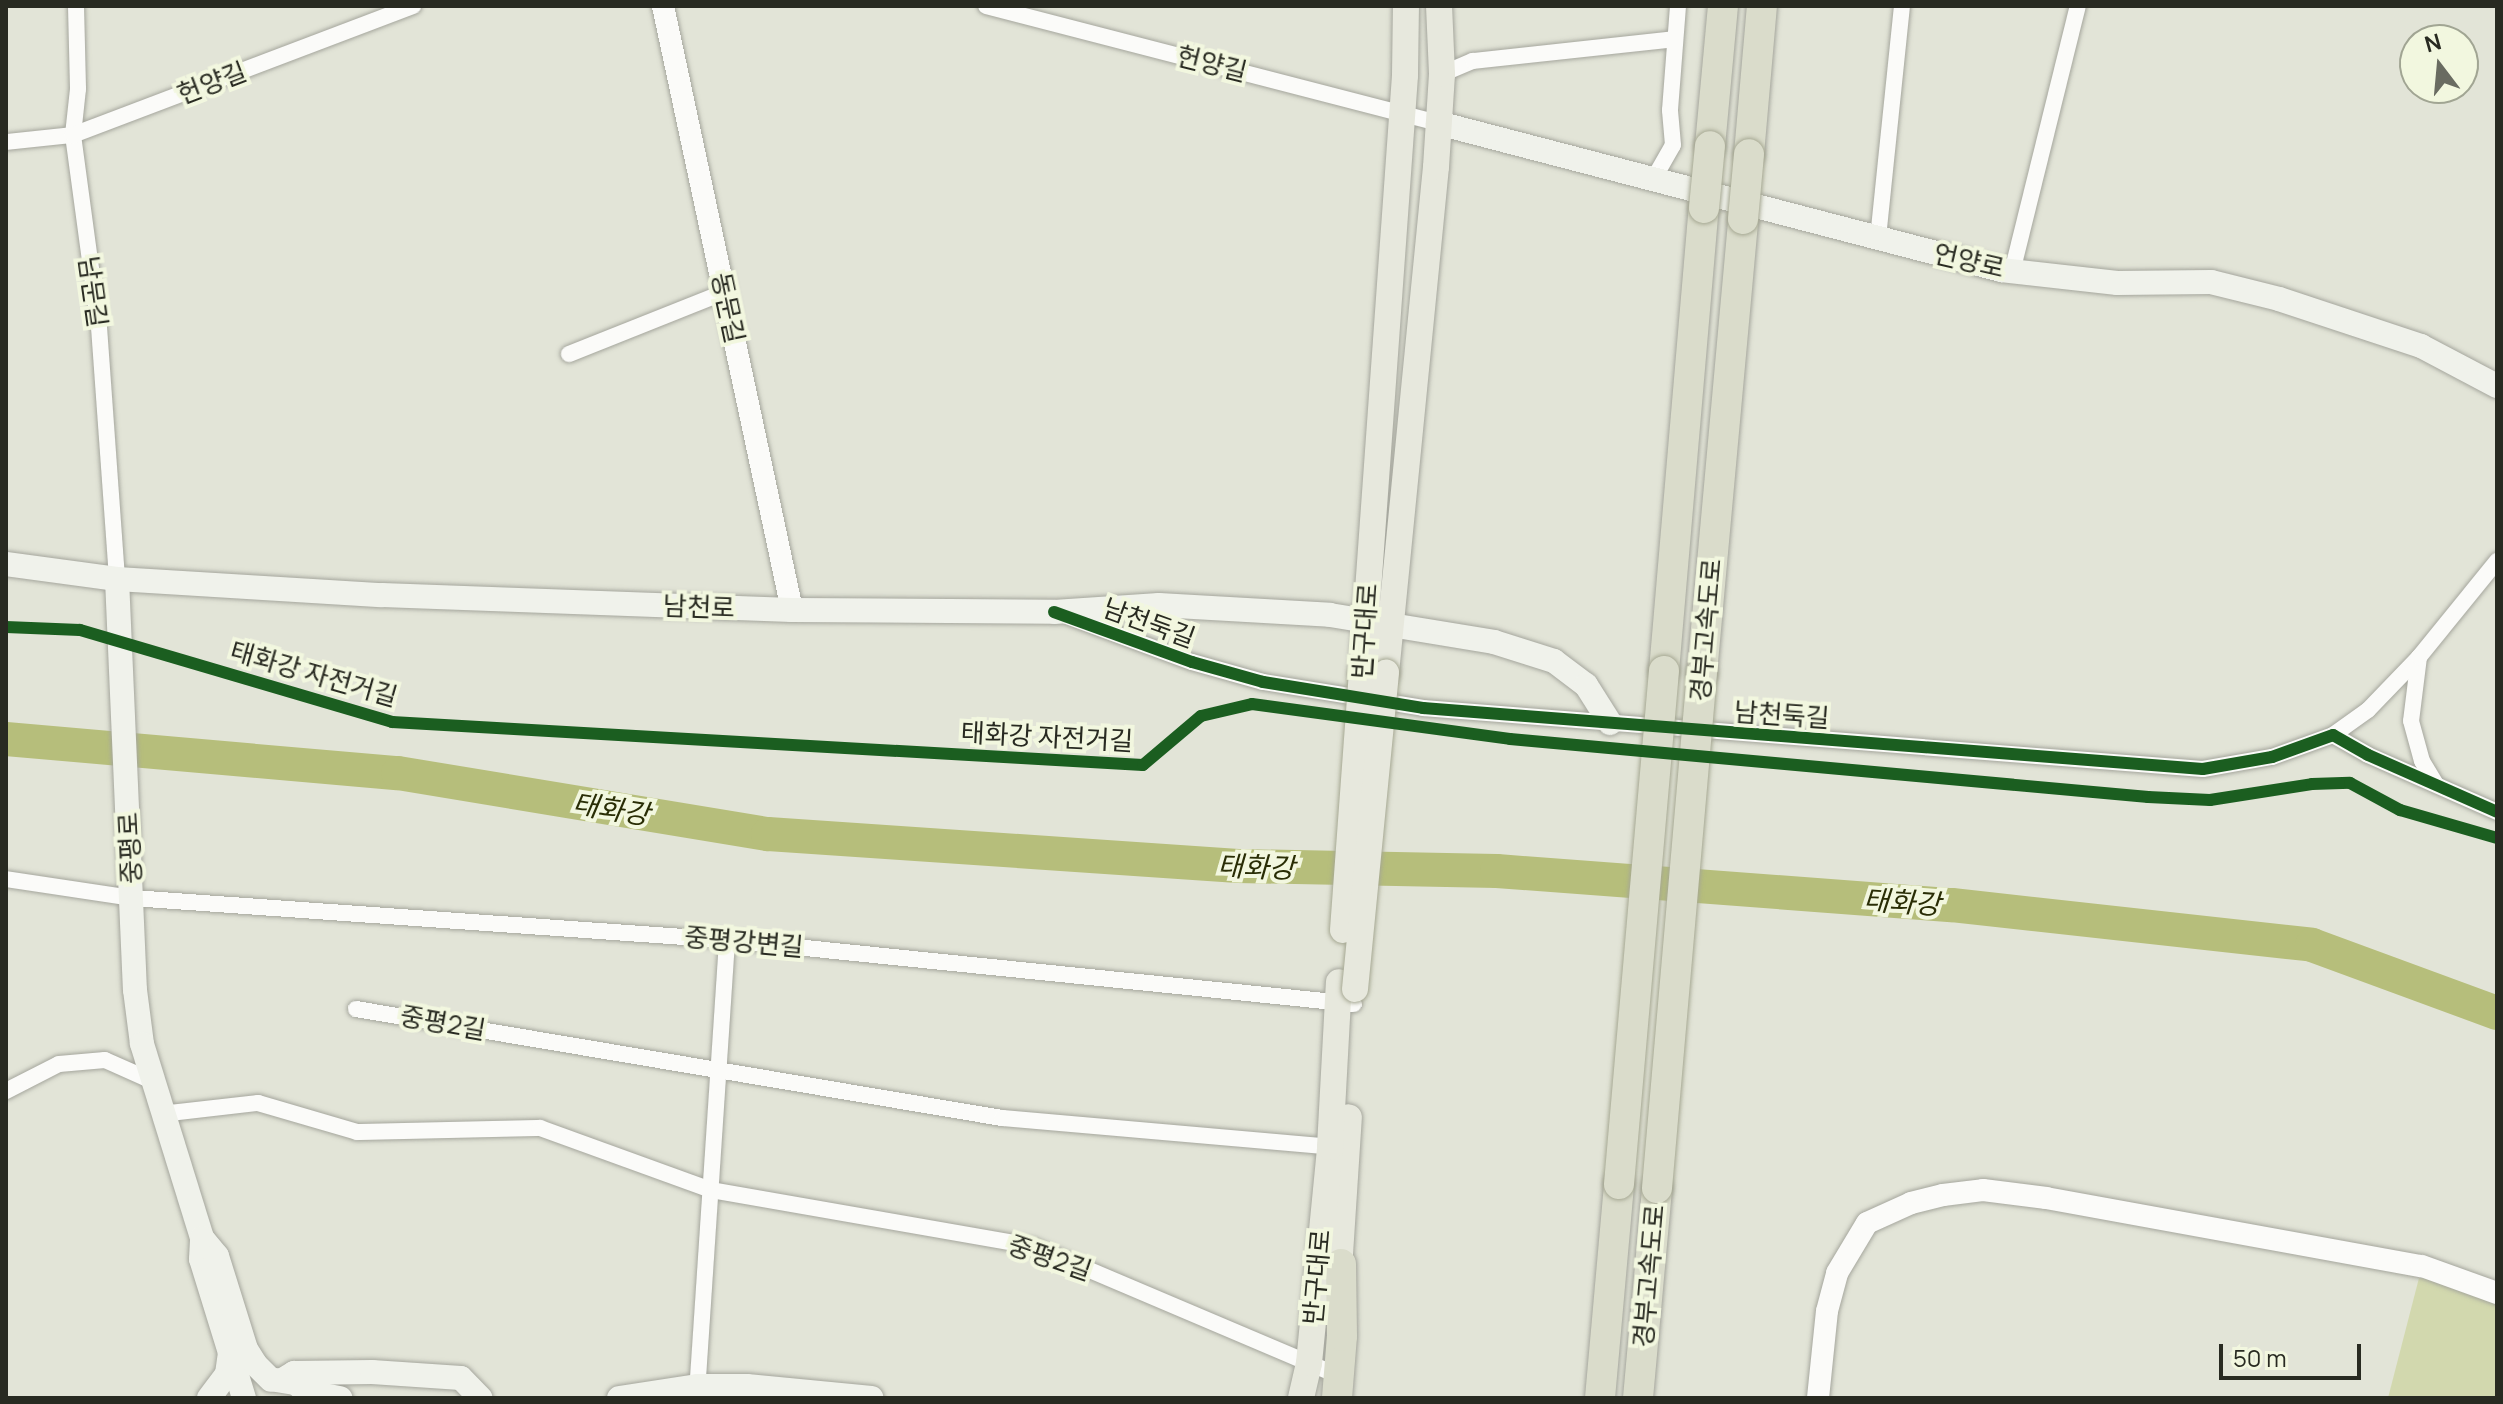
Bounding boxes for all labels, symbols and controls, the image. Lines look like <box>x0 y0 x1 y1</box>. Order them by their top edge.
north arrow <box>2399 24 2479 104</box>
text: N <box>2421 26 2445 59</box>
street label: 헌양길 <box>1173 40 1251 88</box>
street label: 헌양길 <box>173 56 251 110</box>
street label: 언양로 <box>1931 238 2007 284</box>
street label: 남문길 <box>73 254 113 330</box>
street label: 동문길 <box>705 270 751 346</box>
street label: 경부고속도로 <box>1684 557 1728 703</box>
street label: 반구대로 <box>1346 582 1384 680</box>
street label: 남천로 <box>663 590 735 624</box>
street label: 남천둑길 <box>1099 592 1199 654</box>
street label: 태화강 자전거길 <box>227 635 401 713</box>
street label: 남천둑길 <box>1733 696 1831 734</box>
street label: 태화강 자전거길 <box>960 717 1134 757</box>
water label: 태화강 <box>570 785 652 831</box>
street label: 중평로 <box>113 811 147 885</box>
water label: 태화강 <box>1217 848 1295 884</box>
water label: 태화강 <box>1862 882 1942 920</box>
street label: 중평강변길 <box>683 921 805 963</box>
street label: 중평2길 <box>398 1000 488 1046</box>
street label: 경부고속도로 <box>1627 1203 1671 1349</box>
street label: 반구대로 <box>1297 1228 1337 1326</box>
street label: 중평2길 <box>1004 1229 1096 1287</box>
scale bar <box>2223 1328 2365 1378</box>
text: 50 m <box>2233 1341 2287 1374</box>

